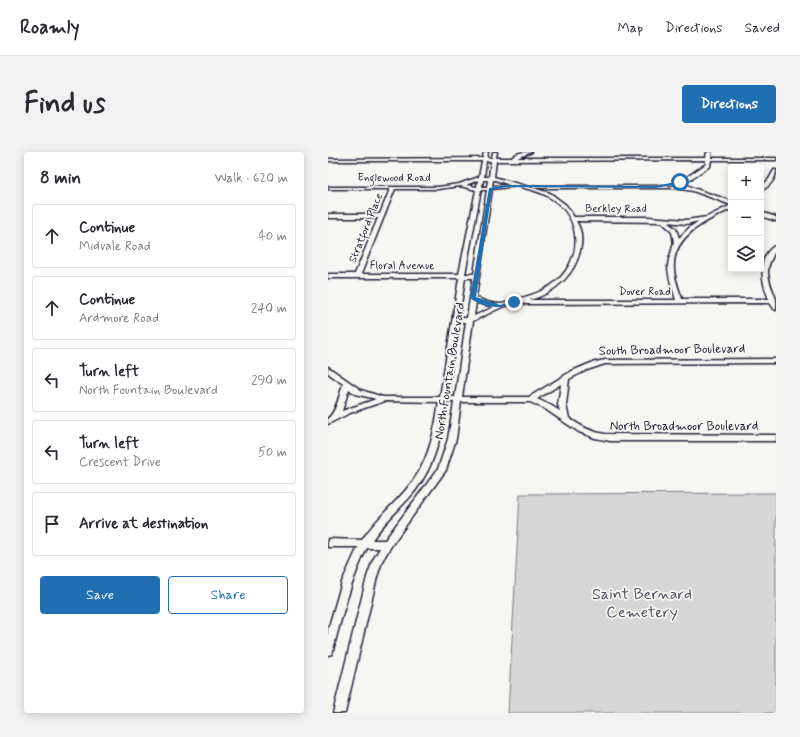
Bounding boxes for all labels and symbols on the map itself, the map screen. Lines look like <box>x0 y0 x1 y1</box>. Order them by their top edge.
street label: Englewood Road <box>357 171 431 187</box>
route start <box>671 173 689 191</box>
street label: Stratford Place <box>346 191 388 266</box>
street label: Berkley Road <box>585 202 647 216</box>
street label: Floral Avenue <box>370 259 434 273</box>
street label: Dover Road <box>619 285 671 299</box>
route end <box>505 293 523 311</box>
street label: North Fountain Boulevard <box>431 301 469 441</box>
street label: South Broadmoor Boulevard <box>599 340 745 360</box>
street label: North Broadmoor Boulevard <box>610 418 758 435</box>
park label: Saint Bernard Cemetery <box>592 584 692 623</box>

